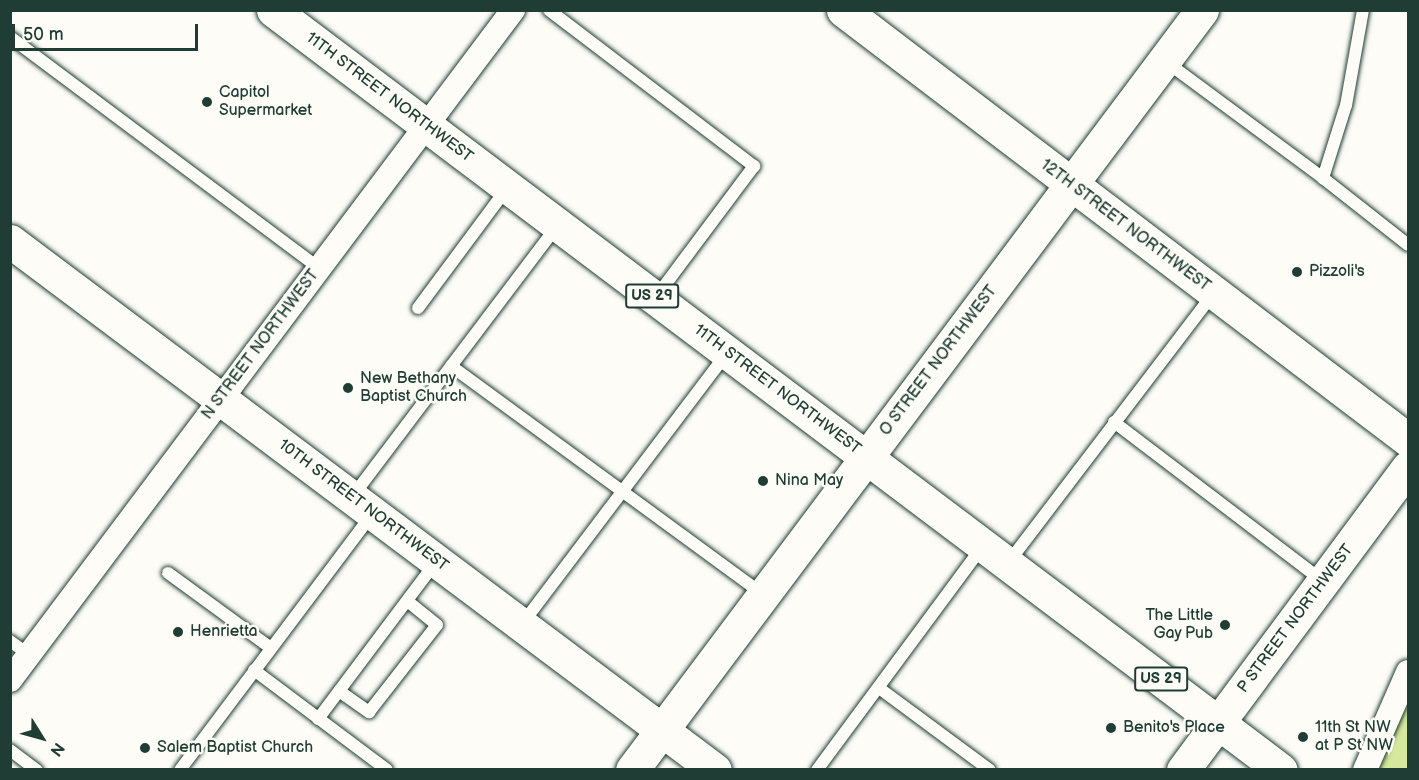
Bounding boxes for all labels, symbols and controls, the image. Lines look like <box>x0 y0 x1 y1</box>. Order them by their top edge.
scale bar <box>15 12 201 50</box>
text: 50 m <box>23 24 64 45</box>
street label: 11TH STREET NORTHWEST <box>302 29 476 167</box>
place label: Capitol Supermarket <box>219 83 312 121</box>
marker: Capitol Supermarket <box>200 95 214 109</box>
street label: 12TH STREET NORTHWEST <box>1036 156 1214 296</box>
place label: Pizzoli's <box>1309 262 1365 282</box>
marker: Pizzoli's <box>1290 265 1304 279</box>
street label: N STREET NORTHWEST <box>198 266 324 424</box>
street label: O STREET NORTHWEST <box>876 282 1002 440</box>
road number: US 29 <box>625 284 679 308</box>
street label: 11TH STREET NORTHWEST <box>690 321 864 459</box>
place label: New Bethany Baptist Church <box>360 369 467 407</box>
marker: New Bethany Baptist Church <box>341 381 355 395</box>
street label: 10TH STREET NORTHWEST <box>274 436 452 576</box>
place label: Nina May <box>775 471 843 491</box>
marker: Nina May <box>756 474 770 488</box>
street label: P STREET NORTHWEST <box>1234 541 1358 697</box>
place label: The Little Gay Pub <box>1145 606 1213 644</box>
marker: The Little Gay Pub <box>1218 618 1232 632</box>
place label: Henrietta <box>190 622 258 642</box>
marker: Henrietta <box>171 625 185 639</box>
road number: US 29 <box>1134 667 1188 691</box>
north arrow <box>12 708 72 768</box>
place label: Benito's Place <box>1123 718 1225 738</box>
place label: 11th St NW at P St NW <box>1315 718 1393 756</box>
marker: Benito's Place <box>1104 721 1118 735</box>
marker: 11th St NW at P St NW <box>1296 730 1310 744</box>
place label: Salem Baptist Church <box>157 738 313 758</box>
text: N <box>46 739 68 760</box>
marker: Salem Baptist Church <box>138 741 152 755</box>

